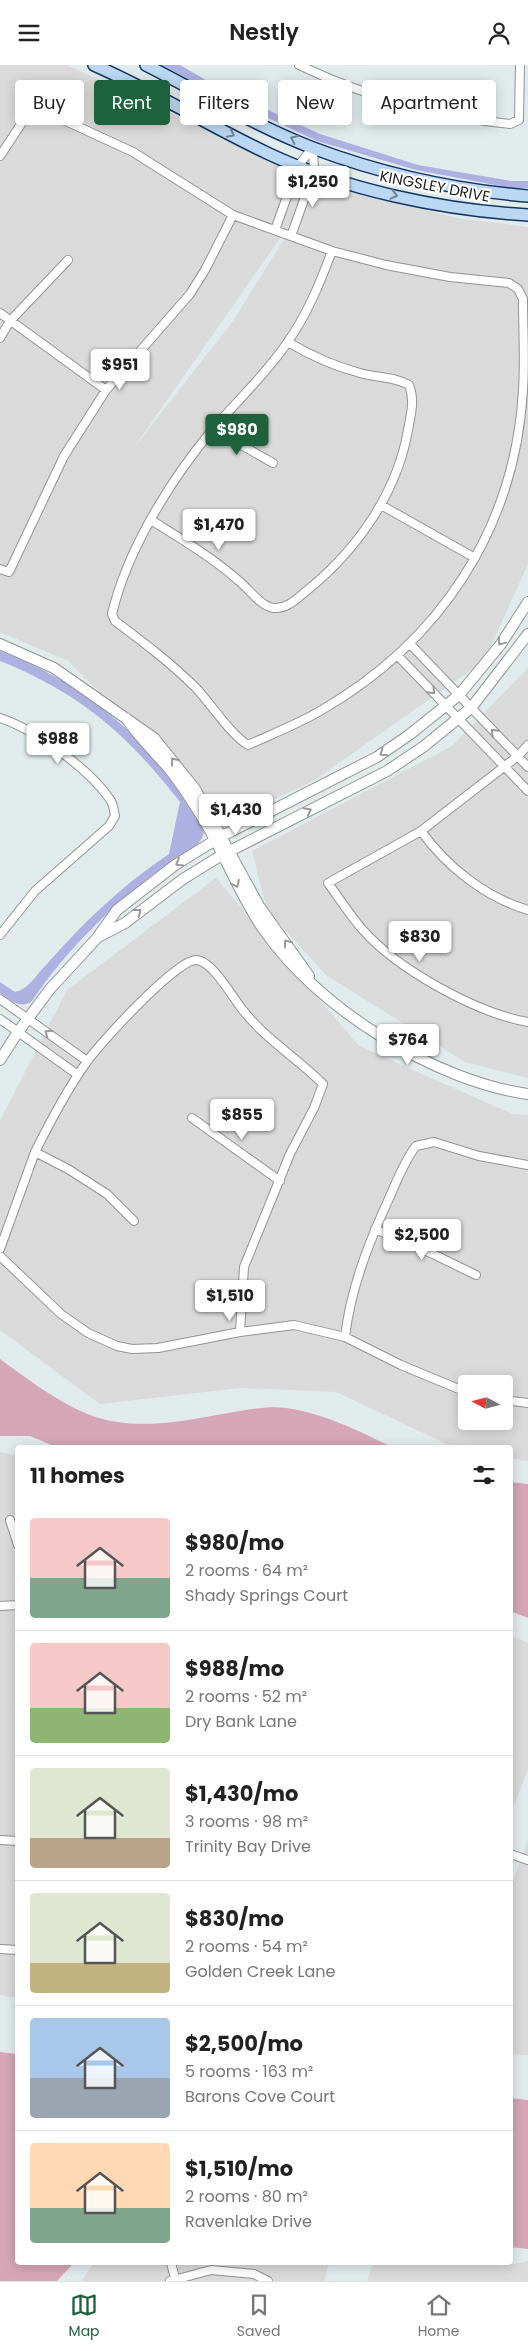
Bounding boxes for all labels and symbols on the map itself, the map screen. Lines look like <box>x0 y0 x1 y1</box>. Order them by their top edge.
one-way arrow <box>225 128 234 138</box>
one-way arrow <box>291 136 300 146</box>
pin: $1,250 <box>272 165 354 208</box>
street label: KINGSLEY DRIVE <box>378 165 492 207</box>
one-way arrow <box>390 189 399 200</box>
pin: $951 <box>90 349 150 391</box>
pin: $980 <box>207 413 267 456</box>
pin: $1,470 <box>178 509 260 551</box>
one-way arrow <box>498 636 507 646</box>
one-way arrow <box>426 685 435 694</box>
pin: $988 <box>28 723 88 765</box>
one-way arrow <box>491 729 500 738</box>
one-way arrow <box>380 747 389 756</box>
one-way arrow <box>172 758 180 767</box>
pin: $1,430 <box>195 793 277 836</box>
one-way arrow <box>303 807 312 817</box>
one-way arrow <box>175 856 184 866</box>
one-way arrow <box>230 879 240 888</box>
one-way arrow <box>133 909 142 918</box>
pin: $830 <box>390 921 450 963</box>
one-way arrow <box>284 940 292 949</box>
pin: $764 <box>378 1023 438 1066</box>
one-way arrow <box>44 1030 54 1039</box>
pin: $855 <box>212 1099 272 1141</box>
pin: $2,500 <box>381 1219 463 1261</box>
pin: $1,510 <box>189 1279 271 1322</box>
north arrow <box>458 1375 512 1430</box>

